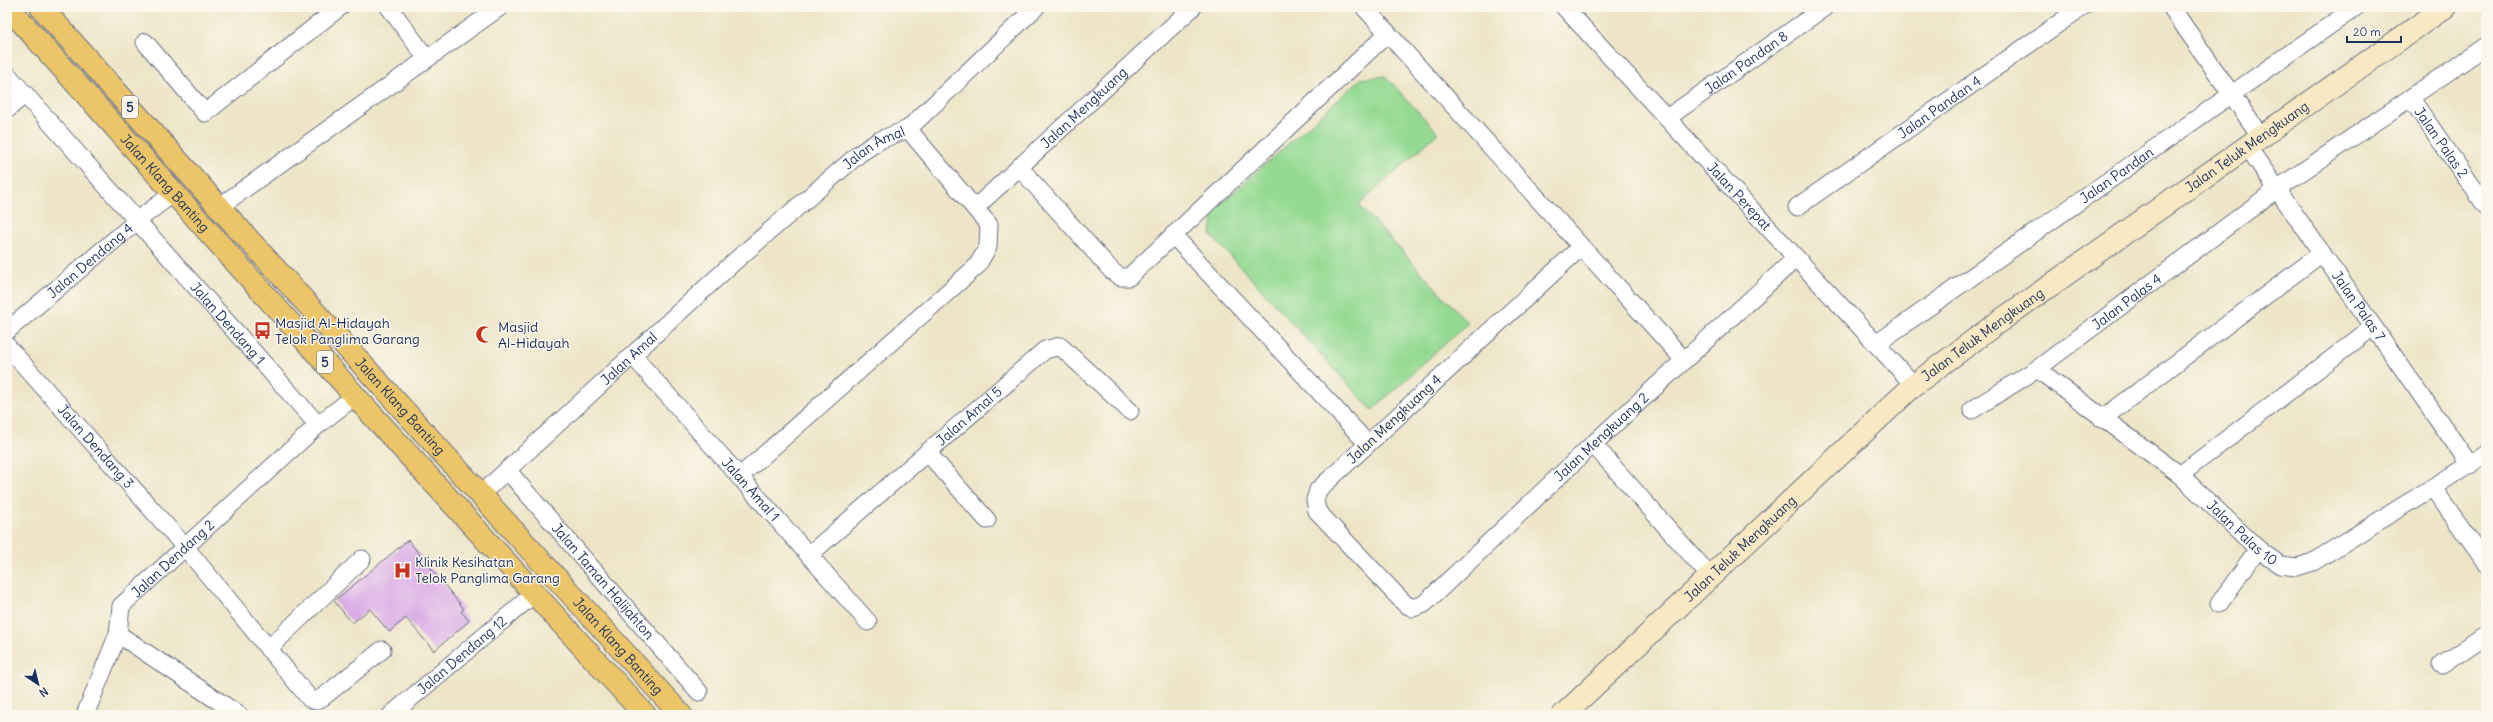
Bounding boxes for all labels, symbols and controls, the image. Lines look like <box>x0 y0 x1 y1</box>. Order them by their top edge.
scale bar <box>2347 18 2401 44</box>
text: 20 m <box>2353 24 2381 39</box>
street label: Jalan Pandan 8 <box>1701 27 1791 98</box>
street label: Jalan Mengkuang <box>1037 63 1131 152</box>
street label: Jalan Pandan 4 <box>1894 72 1985 142</box>
road number: 5 <box>122 96 138 118</box>
street label: Jalan Teluk Mengkuang <box>2181 97 2312 197</box>
street label: Jalan Palas 2 <box>2410 104 2473 182</box>
street label: Jalan Amal <box>839 122 907 173</box>
street label: Jalan Klang Banting <box>117 130 214 236</box>
street label: Jalan Pandan <box>2076 143 2157 207</box>
street label: Jalan Perepat <box>1703 158 1776 234</box>
street label: Jalan Dendang 4 <box>44 219 137 302</box>
street label: Jalan Palas 7 <box>2328 267 2390 344</box>
street label: Jalan Palas 4 <box>2088 270 2165 334</box>
street label: Jalan Dendang 1 <box>187 278 269 368</box>
street label: Jalan Teluk Mengkuang <box>1918 284 2047 385</box>
place label: Masjid Al-Hidayah Telok Panglima Garang <box>275 314 420 348</box>
place label: Masjid Al-Hidayah <box>498 318 569 352</box>
bus stop icon: Masjid Al-Hidayah Telok Panglima Garang <box>252 321 272 341</box>
mosque icon: Masjid Al-Hidayah <box>475 325 495 345</box>
street label: Jalan Amal <box>597 328 661 389</box>
road number: 5 <box>317 351 333 373</box>
street label: Jalan Klang Banting <box>351 354 449 459</box>
street label: Jalan Mengkuang 4 <box>1343 370 1445 468</box>
street label: Jalan Amal 5 <box>932 382 1006 449</box>
street label: Jalan Mengkuang 2 <box>1550 388 1653 485</box>
street label: Jalan Dendang 3 <box>54 400 138 492</box>
street label: Jalan Amal 1 <box>718 454 784 525</box>
street label: Jalan Teluk Mengkuang <box>1680 492 1800 606</box>
street label: Jalan Palas 10 <box>2203 496 2281 569</box>
street label: Jalan Dendang 2 <box>127 516 218 601</box>
street label: Jalan Taman Halijahton <box>548 519 658 643</box>
place label: Klinik Kesihatan Telok Panglima Garang <box>415 553 560 587</box>
hospital icon: Klinik Kesihatan Telok Panglima Garang <box>392 560 412 580</box>
street label: Jalan Klang Banting <box>569 593 667 698</box>
street label: Jalan Dendang 12 <box>413 612 511 698</box>
north arrow <box>18 664 58 704</box>
text: N <box>37 684 51 700</box>

